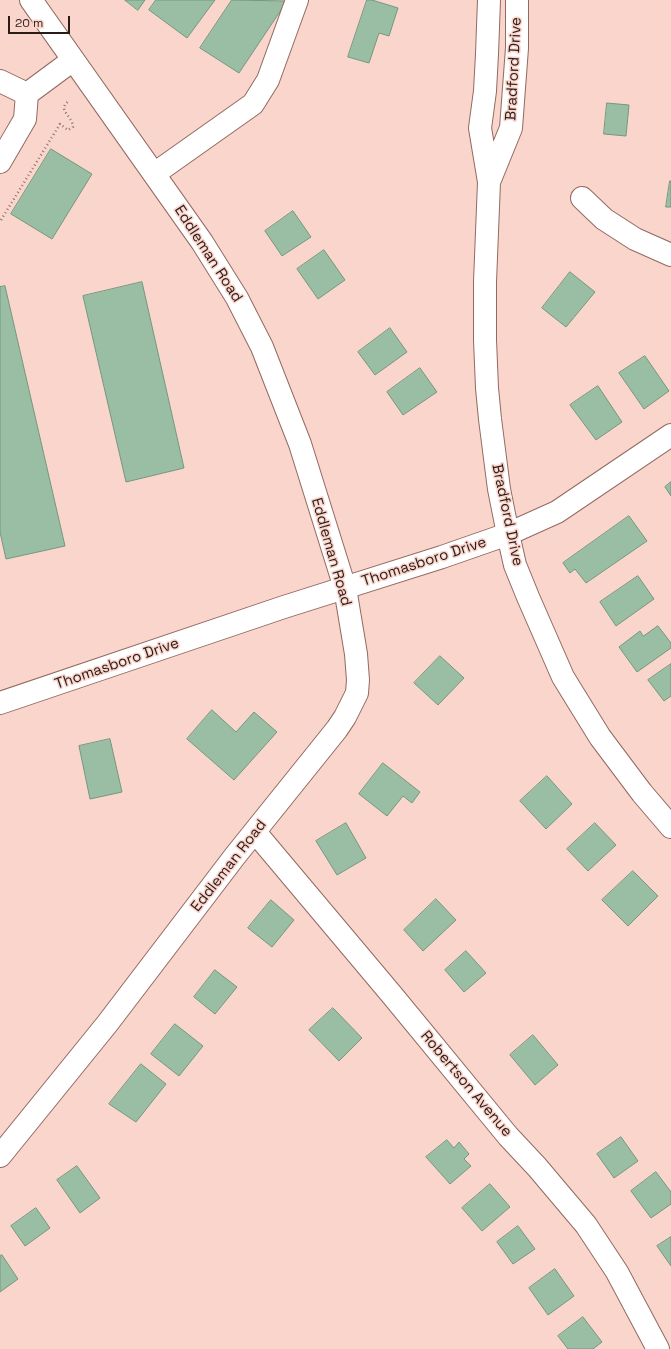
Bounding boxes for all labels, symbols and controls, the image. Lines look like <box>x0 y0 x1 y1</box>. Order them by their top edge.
scale bar <box>10 8 72 34</box>
text: 20 m <box>15 15 43 31</box>
street label: Bradford Drive <box>502 17 526 121</box>
street label: Eddleman Road <box>170 202 246 306</box>
street label: Bradford Drive <box>487 462 527 568</box>
street label: Eddleman Road <box>307 496 355 608</box>
street label: Thomasboro Drive <box>359 533 489 591</box>
street label: Thomasboro Drive <box>53 634 181 694</box>
street label: Eddleman Road <box>188 816 270 916</box>
street label: Robertson Avenue <box>416 1027 516 1141</box>

